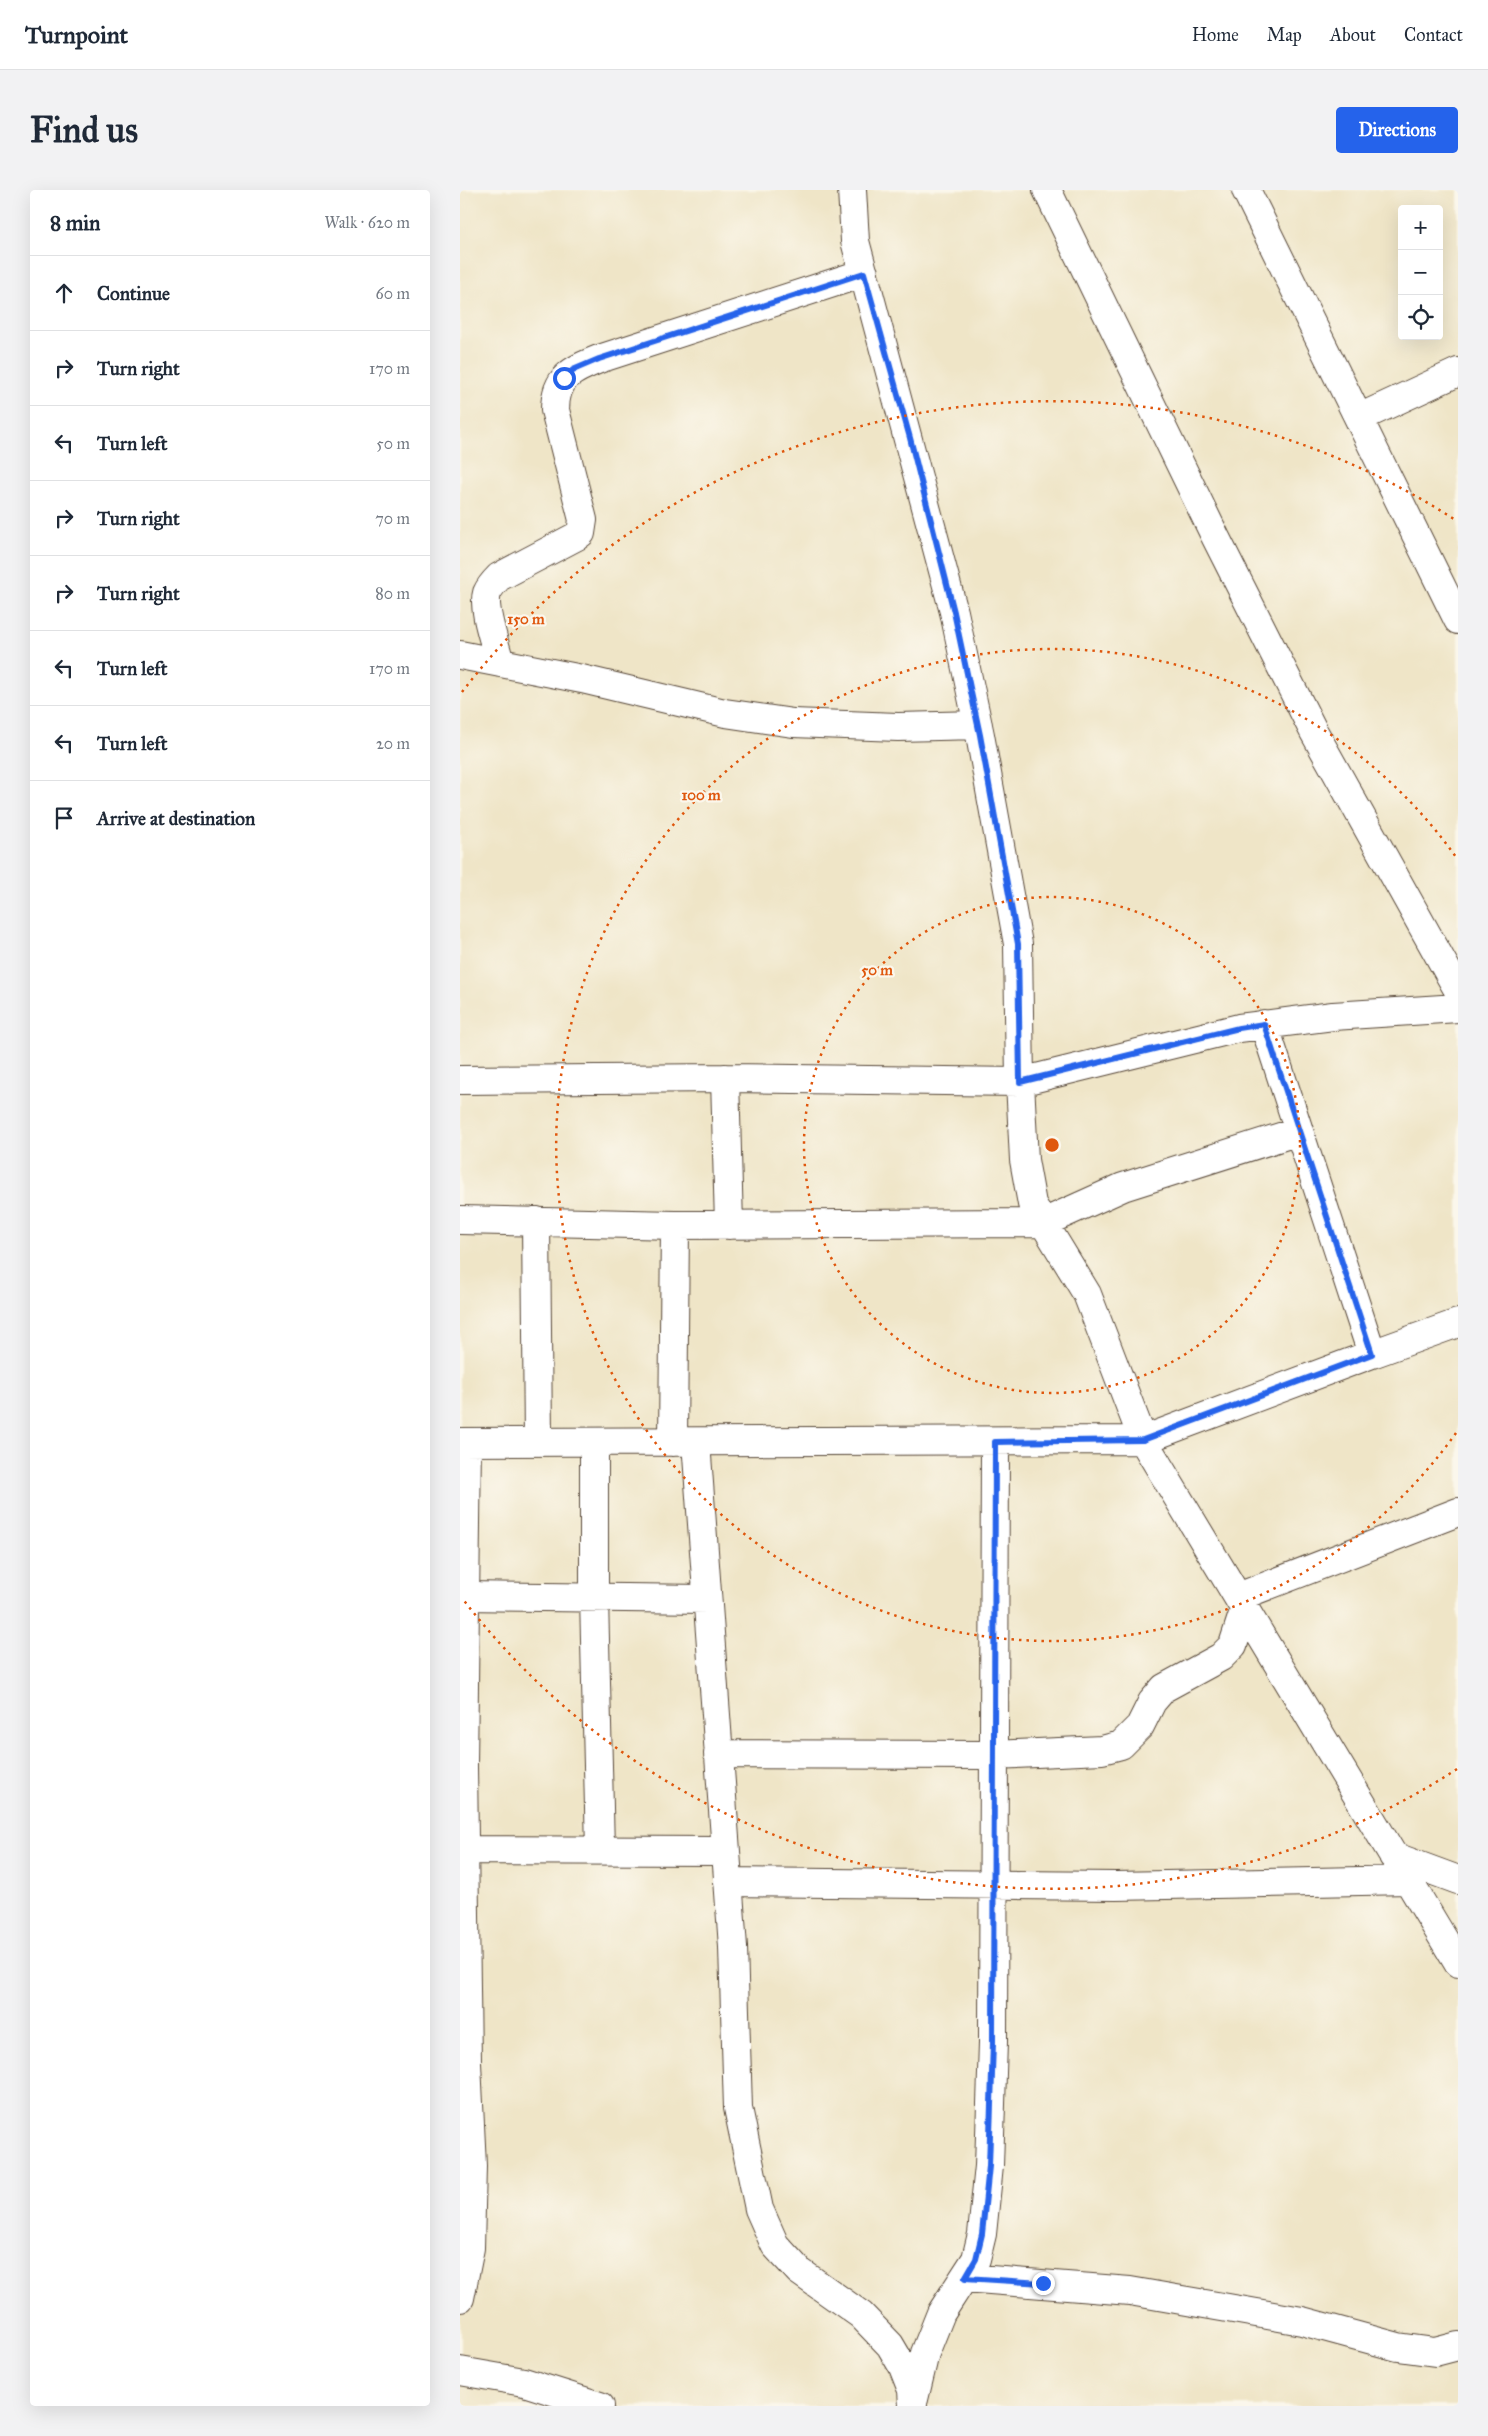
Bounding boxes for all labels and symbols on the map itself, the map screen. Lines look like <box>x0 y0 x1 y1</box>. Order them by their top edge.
route start <box>553 367 576 390</box>
text: 150 m <box>507 610 545 628</box>
text: 100 m <box>681 786 721 804</box>
text: 50 m <box>861 961 893 979</box>
centre of rings <box>1043 1136 1061 1154</box>
route end <box>1032 2272 1055 2295</box>

